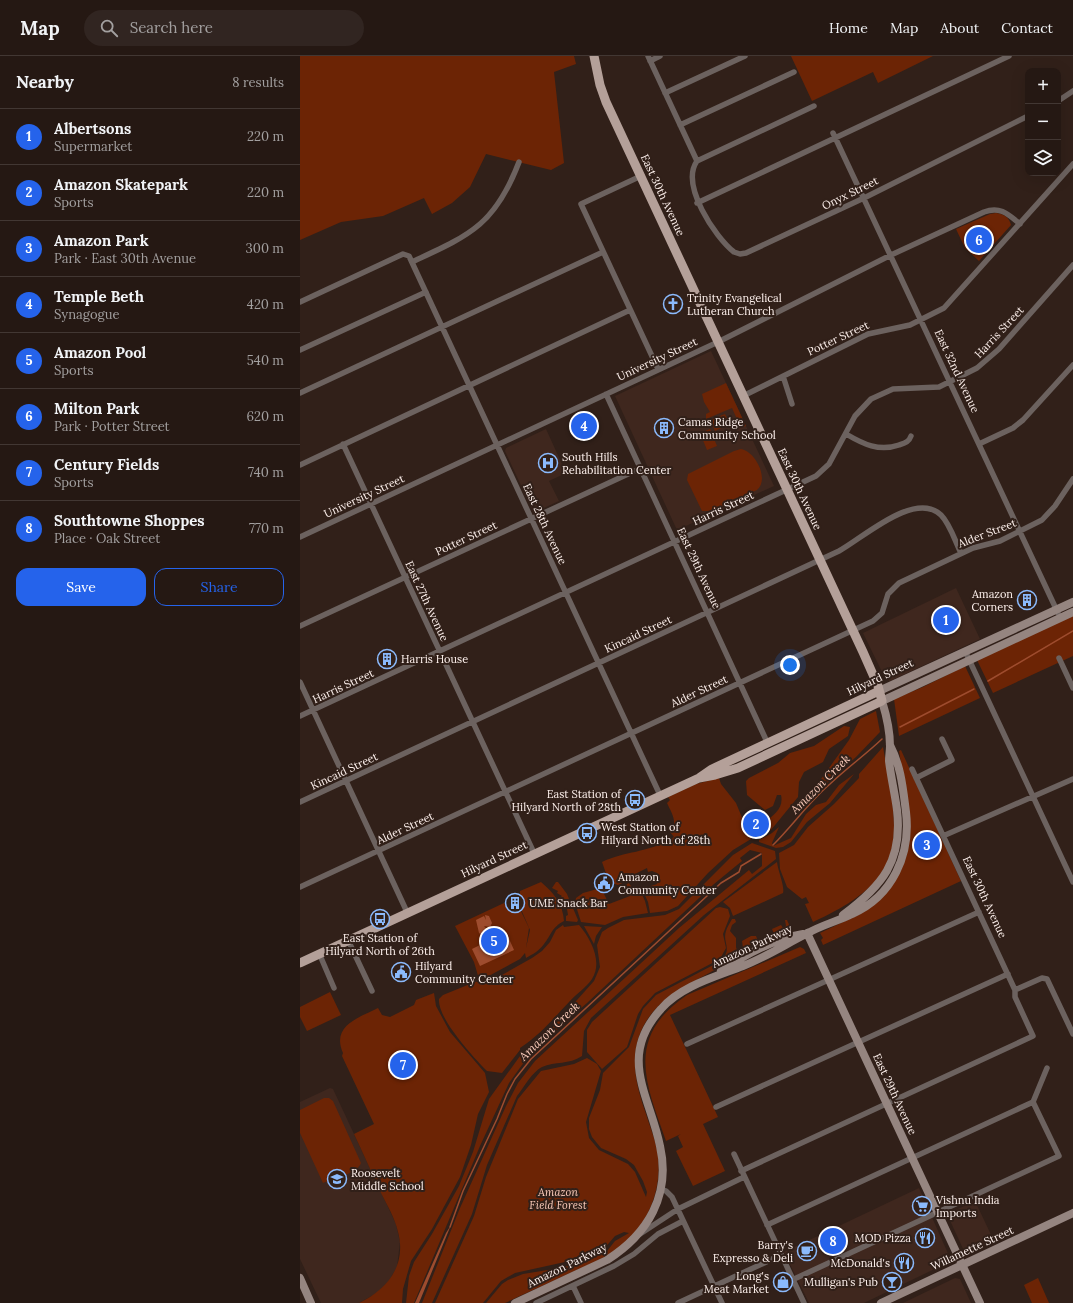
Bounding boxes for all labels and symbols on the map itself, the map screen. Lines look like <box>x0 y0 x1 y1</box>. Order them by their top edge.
street label: East 30th Avenue <box>638 152 688 238</box>
street label: Onyx Street <box>819 173 881 213</box>
pin: 6 <box>966 225 992 255</box>
place label: Trinity Evangelical Lutheran Church <box>687 291 782 318</box>
church icon: Trinity Evangelical Lutheran Church <box>662 293 684 315</box>
street label: Harris Street <box>971 303 1027 361</box>
street label: Potter Street <box>805 317 872 358</box>
street label: East 32nd Avenue <box>932 327 982 415</box>
street label: University Street <box>615 334 700 384</box>
pin: 4 <box>571 411 597 441</box>
place label: Camas Ridge Community School <box>678 415 776 442</box>
building icon: Camas Ridge Community School <box>653 417 675 439</box>
street label: East 30th Avenue <box>775 446 825 532</box>
place label: South Hills Rehabilitation Center <box>562 450 671 477</box>
hospital icon: South Hills Rehabilitation Center <box>537 452 559 474</box>
street label: University Street <box>322 471 407 521</box>
street label: East 28th Avenue <box>520 481 570 567</box>
street label: Harris Street <box>690 487 757 528</box>
street label: Alder Street <box>955 515 1019 551</box>
street label: Potter Street <box>433 517 500 558</box>
street label: East 29th Avenue <box>674 525 724 611</box>
street label: East 27th Avenue <box>402 559 452 643</box>
place label: Amazon Corners <box>971 587 1013 614</box>
building icon: Amazon Corners <box>1016 589 1038 611</box>
pin: 1 <box>933 605 959 635</box>
street label: Kincaid Street <box>602 612 674 656</box>
building icon: Harris House <box>376 648 398 670</box>
place label: Harris House <box>401 652 468 666</box>
your location <box>780 655 800 675</box>
street label: Hilyard Street <box>845 655 916 698</box>
street label: Harris Street <box>310 665 377 706</box>
street label: Alder Street <box>667 671 730 711</box>
street label: Kincaid Street <box>308 749 380 793</box>
water label: Amazon Creek <box>786 751 853 818</box>
place label: East Station of Hilyard North of 28th <box>512 787 622 814</box>
bus stop icon: East Station of Hilyard North of 28th <box>624 789 646 811</box>
street label: Alder Street <box>373 808 436 848</box>
pin: 2 <box>743 809 769 839</box>
place label: West Station of Hilyard North of 28th <box>601 820 711 847</box>
bus stop icon: West Station of Hilyard North of 28th <box>576 822 598 844</box>
pin: 3 <box>914 830 940 860</box>
street label: Hilyard Street <box>459 837 530 880</box>
street label: East 30th Avenue <box>960 854 1010 940</box>
place label: Amazon Community Center <box>617 870 717 897</box>
public building icon: Amazon Community Center <box>593 872 615 894</box>
building icon: UME Snack Bar <box>504 892 526 914</box>
place label: UME Snack Bar <box>529 896 608 910</box>
bus stop icon: East Station of Hilyard North of 26th <box>369 908 391 930</box>
street label: Amazon Parkway <box>709 921 795 971</box>
pin: 5 <box>481 926 507 956</box>
place label: East Station of Hilyard North of 26th <box>325 931 435 958</box>
place label: Hilyard Community Center <box>415 959 514 986</box>
public building icon: Hilyard Community Center <box>390 961 412 983</box>
water label: Amazon Creek <box>515 998 582 1064</box>
pin: 7 <box>390 1050 416 1080</box>
street label: East 29th Avenue <box>870 1051 920 1137</box>
place label: Roosevelt Middle School <box>351 1166 424 1193</box>
school or university icon: Roosevelt Middle School <box>326 1168 348 1190</box>
park label: Amazon Field Forest <box>529 1185 587 1212</box>
place label: Vishnu India Imports <box>935 1193 1000 1220</box>
supermarket icon: Vishnu India Imports <box>911 1195 933 1217</box>
street label: Willamette Street <box>928 1222 1016 1273</box>
pin: 8 <box>820 1226 846 1256</box>
restaurant icon: MOD Pizza <box>914 1227 936 1249</box>
place label: MOD Pizza <box>855 1231 911 1245</box>
place label: Barry's Expresso & Deli <box>713 1238 793 1265</box>
street label: Amazon Parkway <box>524 1240 609 1291</box>
cafe icon: Barry's Expresso & Deli <box>796 1240 818 1262</box>
restaurant icon: McDonald's <box>893 1252 915 1274</box>
place label: McDonald's <box>830 1256 890 1270</box>
place label: Long's Meat Market <box>704 1269 770 1296</box>
shop icon: Long's Meat Market <box>772 1271 794 1293</box>
bar icon: Mulligan's Pub <box>881 1271 903 1293</box>
place label: Mulligan's Pub <box>804 1275 878 1289</box>

